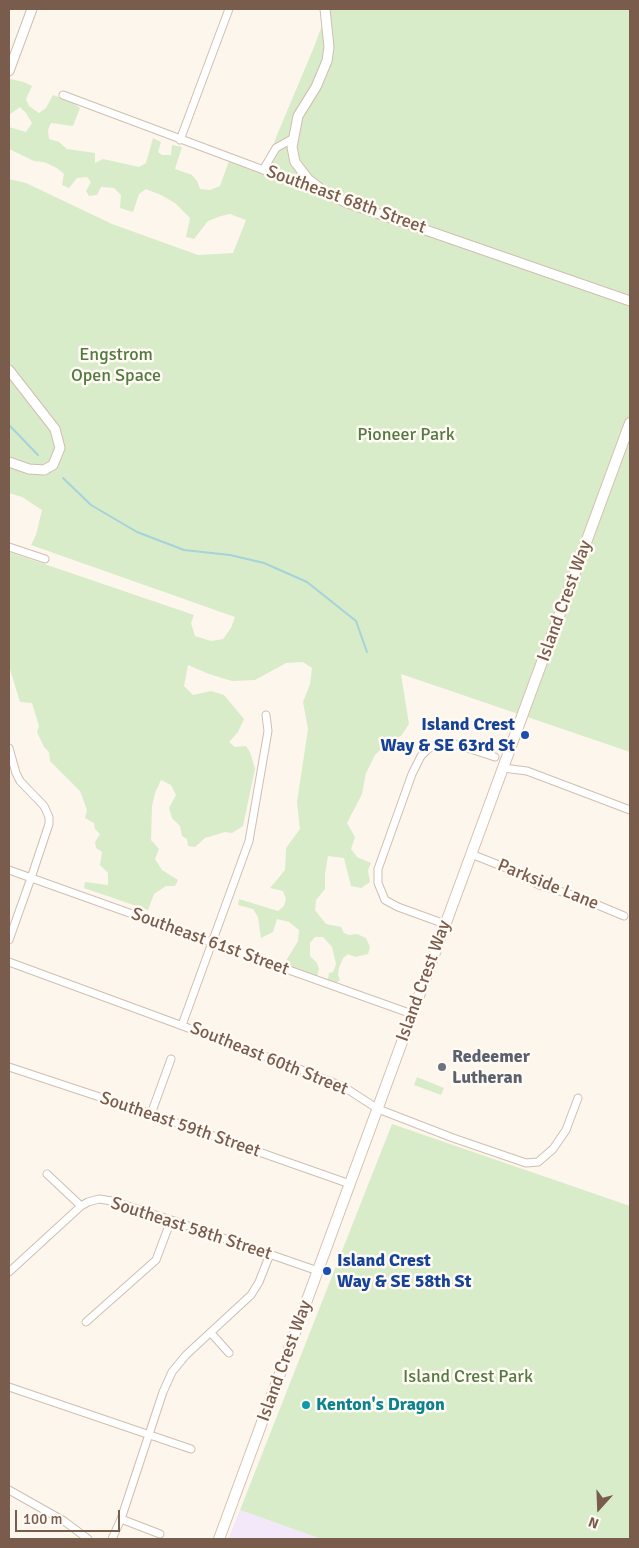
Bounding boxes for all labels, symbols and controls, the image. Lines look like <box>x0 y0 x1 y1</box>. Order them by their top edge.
street label: Southeast 68th Street <box>263 161 429 239</box>
park label: Engstrom Open Space <box>71 344 161 386</box>
park label: Pioneer Park <box>357 424 455 446</box>
street label: Island Crest Way <box>533 538 597 664</box>
place label: Island Crest Way & SE 63rd St <box>381 714 515 756</box>
marker: Island Crest Way & SE 63rd St <box>519 729 531 741</box>
street label: Parkside Lane <box>494 855 602 915</box>
street label: Southeast 61st Street <box>128 903 292 981</box>
street label: Island Crest Way <box>392 918 456 1044</box>
street label: Southeast 60th Street <box>187 1018 351 1100</box>
place label: Redeemer Lutheran <box>452 1046 530 1088</box>
marker: Redeemer Lutheran <box>436 1061 448 1073</box>
street label: Southeast 59th Street <box>97 1087 263 1163</box>
street label: Southeast 58th Street <box>108 1193 274 1265</box>
place label: Island Crest Way & SE 58th St <box>337 1250 471 1292</box>
marker: Island Crest Way & SE 58th St <box>321 1265 333 1277</box>
street label: Island Crest Way <box>253 1298 317 1424</box>
park label: Island Crest Park <box>403 1366 533 1388</box>
place label: Kenton's Dragon <box>316 1394 445 1416</box>
marker: Kenton's Dragon <box>300 1399 312 1411</box>
north arrow <box>574 1483 624 1533</box>
scale bar <box>18 1500 122 1532</box>
text: 100 m <box>23 1510 63 1528</box>
text: N <box>586 1513 601 1532</box>

